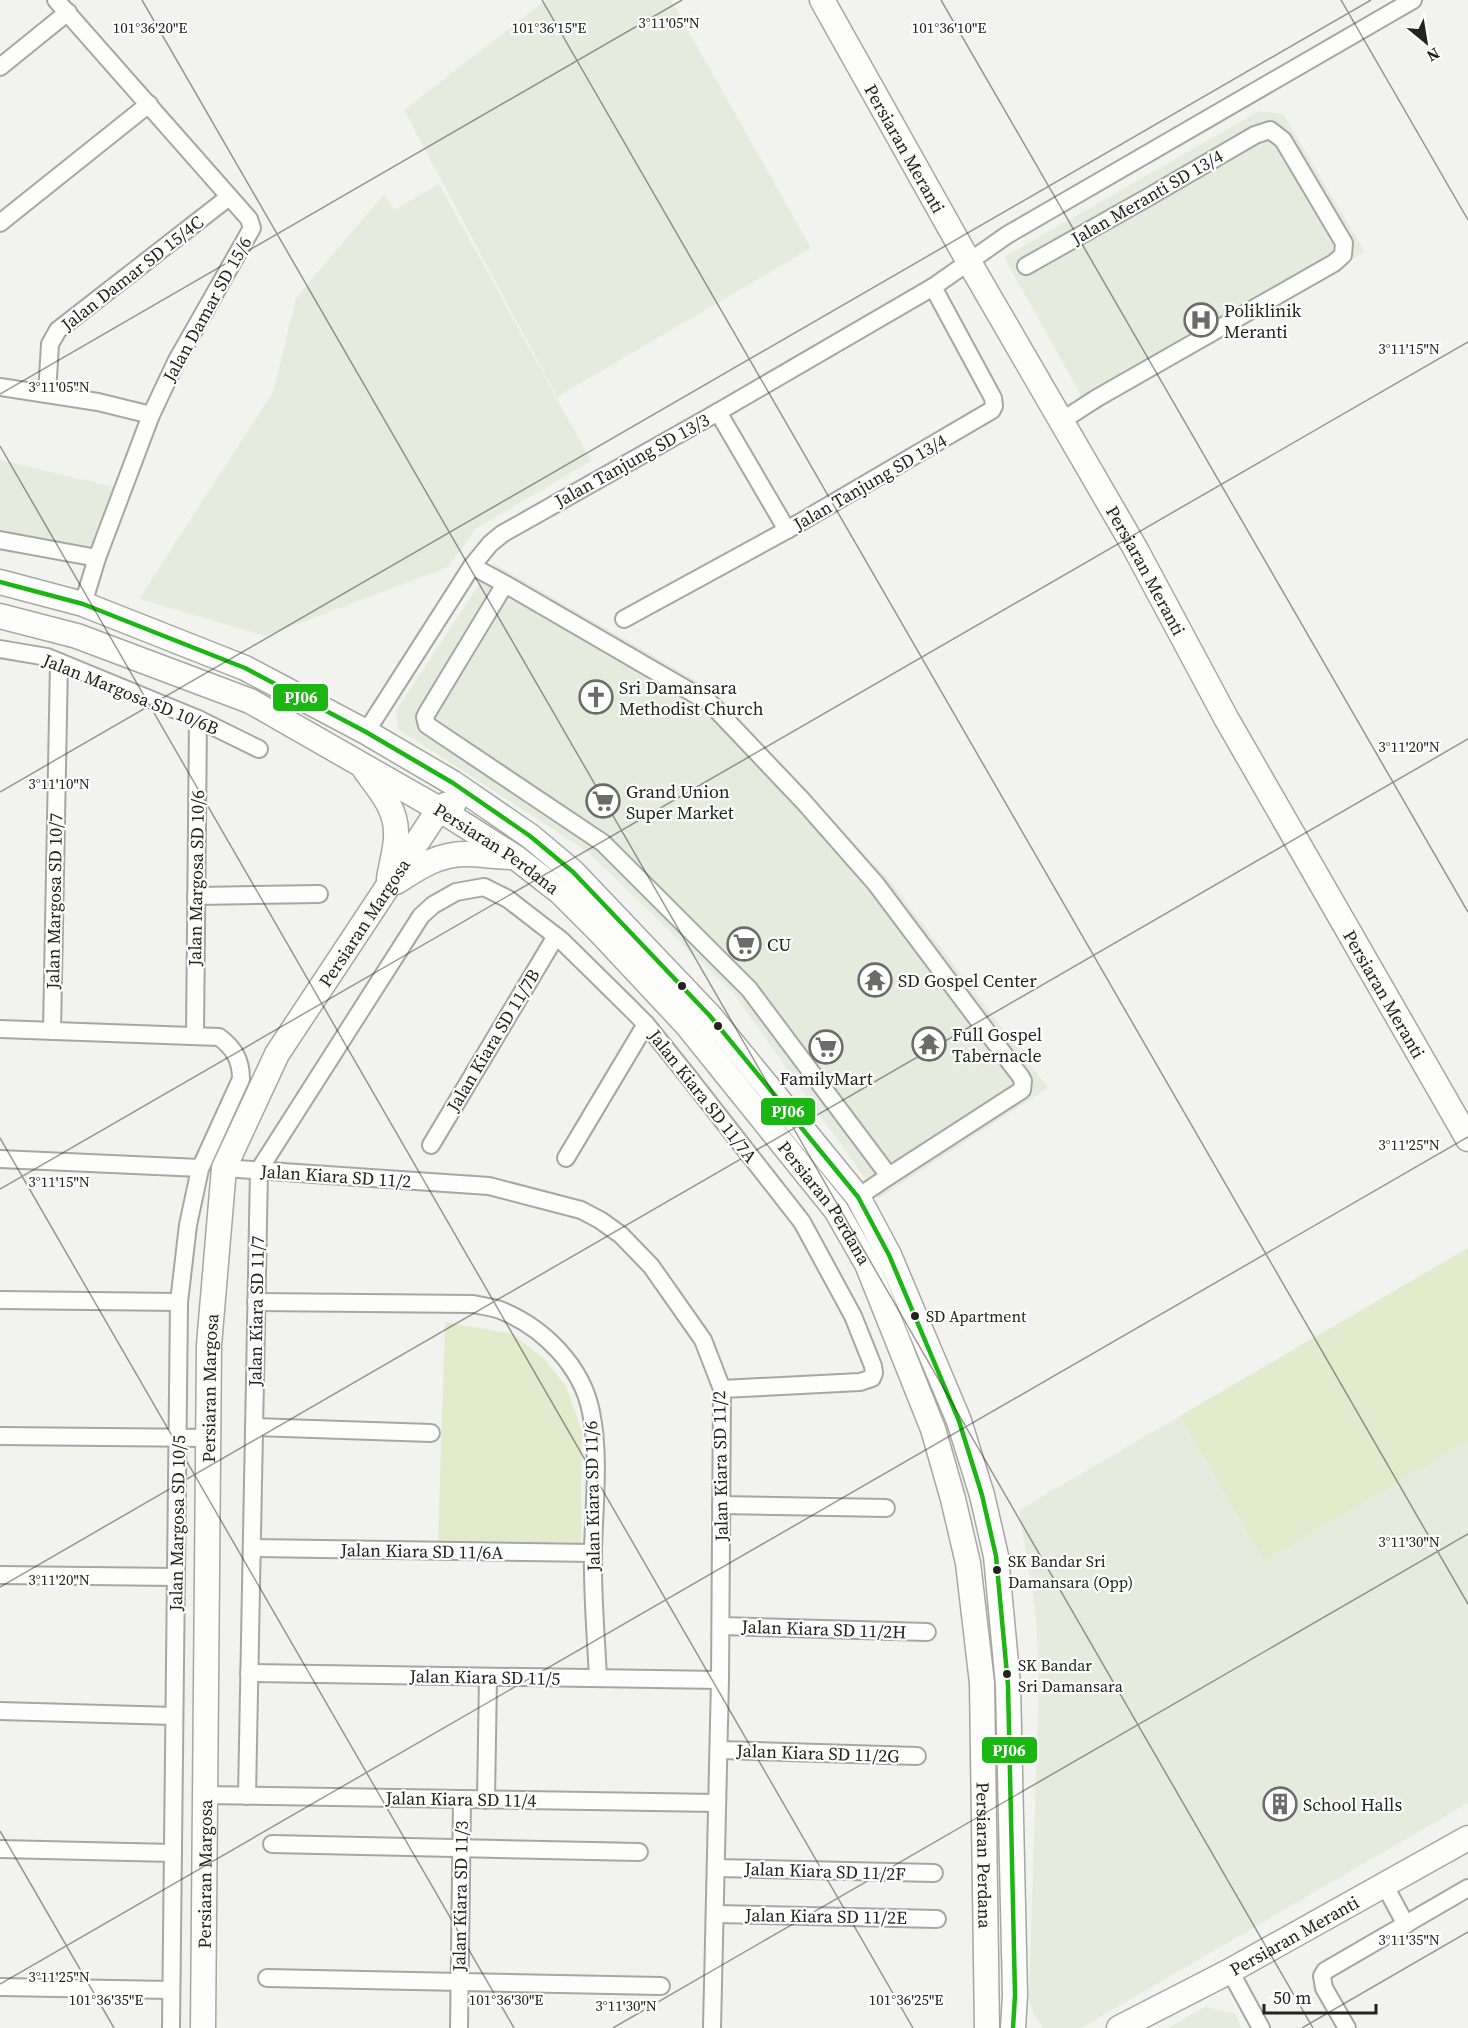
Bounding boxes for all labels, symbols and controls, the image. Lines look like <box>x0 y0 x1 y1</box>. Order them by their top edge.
text: 3°11'05"N <box>638 12 700 33</box>
north arrow <box>1396 12 1456 72</box>
text: 101°36'20"E <box>113 17 187 38</box>
text: 101°36'15"E <box>512 17 586 38</box>
text: 101°36'10"E <box>912 17 986 38</box>
text: N <box>1423 43 1444 68</box>
street label: Persiaran Meranti <box>859 79 951 217</box>
street label: Jalan Meranti SD 13/4 <box>1066 143 1228 251</box>
street label: Jalan Damar SD 15/4C <box>55 210 208 337</box>
street label: Jalan Damar SD 15/6 <box>156 232 257 387</box>
place label: Poliklinik Meranti <box>1224 298 1302 344</box>
hospital icon: Poliklinik Meranti <box>1183 302 1219 338</box>
text: 3°11'15"N <box>1378 338 1440 359</box>
text: 3°11'05"N <box>28 376 90 397</box>
street label: Jalan Tanjung SD 13/3 <box>549 407 714 513</box>
street label: Jalan Tanjung SD 13/4 <box>788 428 951 537</box>
street label: Persiaran Meranti <box>1100 501 1192 640</box>
street label: Jalan Margosa SD 10/6B <box>38 647 223 741</box>
place label: Sri Damansara Methodist Church <box>619 675 764 721</box>
church icon: Sri Damansara Methodist Church <box>578 679 614 715</box>
line badge: PJ06 <box>272 683 329 712</box>
text: PJ06 <box>284 686 318 708</box>
text: 3°11'20"N <box>1378 736 1440 757</box>
text: 3°11'10"N <box>28 773 90 794</box>
place label: Grand Union Super Market <box>626 779 734 825</box>
supermarket icon: Grand Union Super Market <box>585 783 621 819</box>
street label: Jalan Margosa SD 10/6 <box>182 790 210 967</box>
street label: Persiaran Perdana <box>429 797 566 900</box>
street label: Jalan Margosa SD 10/7 <box>40 813 68 990</box>
street label: Persiaran Margosa <box>312 853 416 992</box>
street label: Persiaran Meranti <box>1338 925 1431 1063</box>
supermarket icon: CU <box>726 926 762 962</box>
place label: CU <box>767 932 791 957</box>
temple icon: SD Gospel Center <box>857 962 893 998</box>
street label: Jalan Kiara SD 11/7B <box>440 964 546 1117</box>
place label: SD Gospel Center <box>898 968 1037 993</box>
unlabelled marker <box>676 980 688 992</box>
unlabelled marker <box>712 1020 724 1032</box>
place label: Full Gospel Tabernacle <box>952 1022 1042 1068</box>
street label: Jalan Kiara SD 11/7A <box>642 1023 763 1168</box>
temple icon: Full Gospel Tabernacle <box>911 1026 947 1062</box>
supermarket icon: FamilyMart <box>808 1029 844 1065</box>
place label: FamilyMart <box>779 1066 873 1091</box>
line badge: PJ06 <box>760 1097 816 1126</box>
text: PJ06 <box>771 1100 805 1122</box>
text: 3°11'25"N <box>1378 1134 1440 1155</box>
street label: Persiaran Perdana <box>772 1135 878 1270</box>
street label: Jalan Kiara SD 11/2 <box>259 1158 412 1194</box>
text: 3°11'15"N <box>28 1171 90 1192</box>
street label: Jalan Kiara SD 11/7 <box>242 1235 270 1388</box>
place label: SD Apartment <box>926 1305 1027 1327</box>
marker: SD Apartment <box>909 1310 921 1322</box>
street label: Persiaran Margosa <box>195 1312 224 1463</box>
street label: Jalan Kiara SD 11/2 <box>706 1390 734 1543</box>
street label: Jalan Kiara SD 11/6 <box>578 1420 606 1573</box>
street label: Jalan Margosa SD 10/5 <box>163 1435 191 1612</box>
text: 3°11'30"N <box>1378 1531 1440 1552</box>
street label: Jalan Kiara SD 11/6A <box>339 1537 504 1565</box>
place label: SK Bandar Sri Damansara (Opp) <box>1008 1550 1133 1593</box>
marker: SK Bandar Sri Damansara (Opp) <box>991 1564 1003 1576</box>
text: 3°11'20"N <box>28 1569 90 1590</box>
street label: Jalan Kiara SD 11/2H <box>740 1614 907 1644</box>
place label: SK Bandar Sri Damansara <box>1018 1654 1124 1697</box>
street label: Jalan Kiara SD 11/5 <box>408 1663 561 1691</box>
marker: SK Bandar Sri Damansara <box>1001 1668 1013 1680</box>
line badge: PJ06 <box>981 1736 1038 1764</box>
street label: Jalan Kiara SD 11/2G <box>735 1738 900 1768</box>
text: PJ06 <box>992 1739 1026 1761</box>
street label: Persiaran Perdana <box>971 1782 998 1930</box>
street label: Jalan Kiara SD 11/4 <box>384 1785 537 1813</box>
building icon: School Halls <box>1262 1786 1298 1822</box>
place label: School Halls <box>1303 1792 1402 1817</box>
street label: Persiaran Margosa <box>191 1798 218 1949</box>
street label: Jalan Kiara SD 11/3 <box>446 1820 474 1973</box>
street label: Jalan Kiara SD 11/2F <box>743 1856 906 1886</box>
street label: Persiaran Meranti <box>1225 1889 1363 1981</box>
street label: Jalan Kiara SD 11/2E <box>744 1902 907 1930</box>
text: 3°11'35"N <box>1378 1929 1440 1950</box>
text: 3°11'25"N <box>28 1966 90 1987</box>
scale bar <box>1264 1977 1376 2015</box>
text: 50 m <box>1273 1985 1311 2010</box>
text: 101°36'35"E <box>69 1989 143 2010</box>
text: 101°36'30"E <box>469 1989 543 2010</box>
text: 101°36'25"E <box>869 1989 943 2010</box>
text: 3°11'30"N <box>595 1995 657 2016</box>

